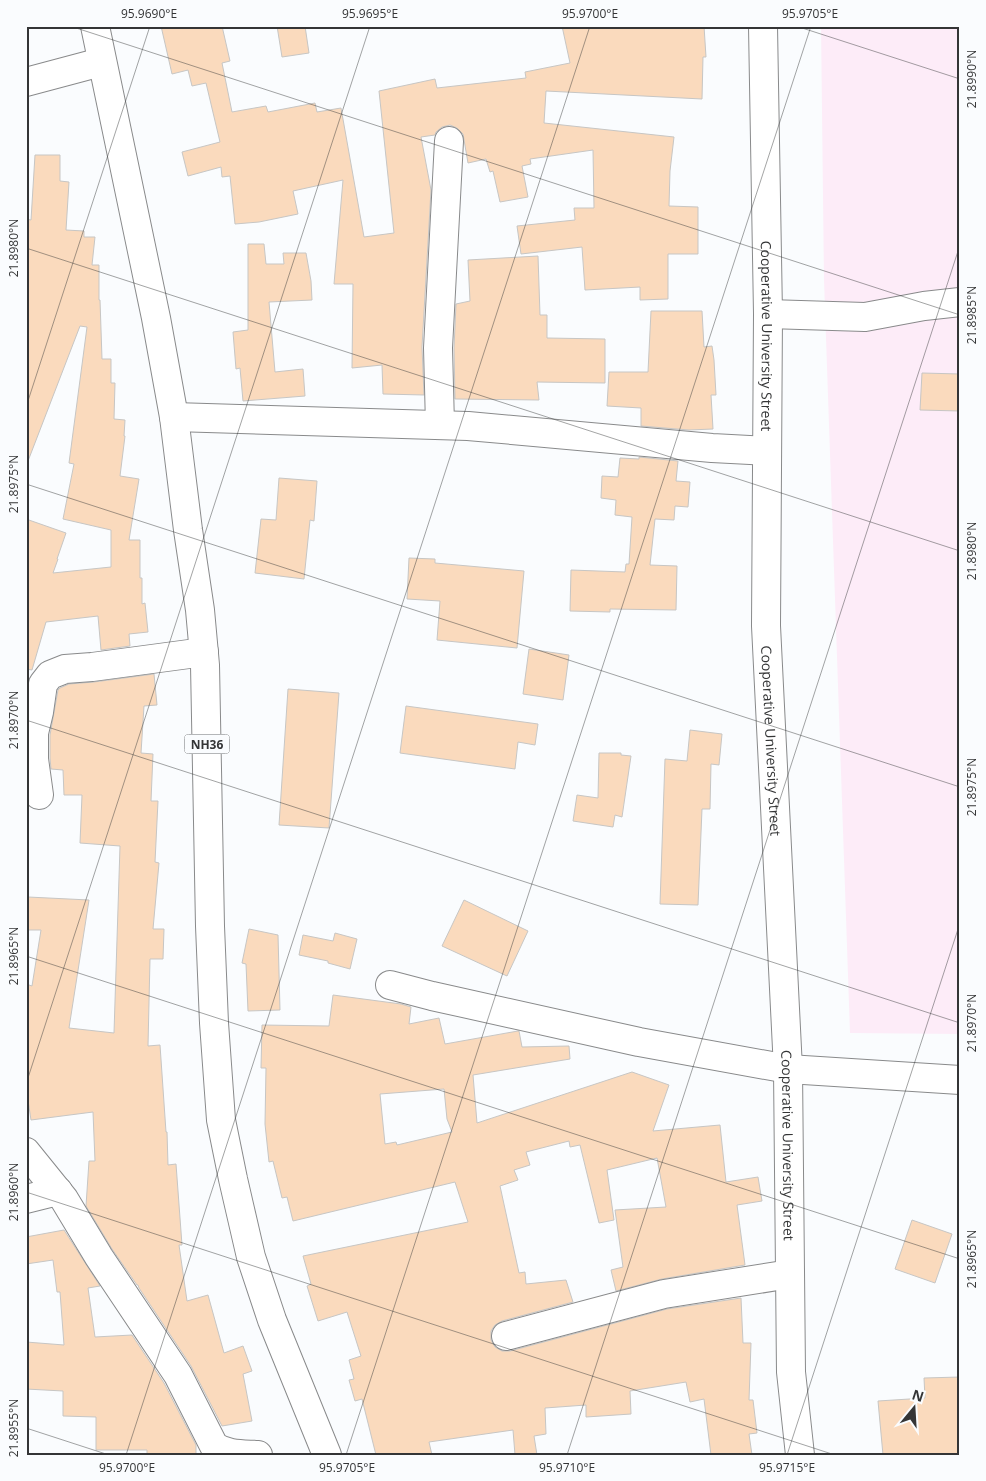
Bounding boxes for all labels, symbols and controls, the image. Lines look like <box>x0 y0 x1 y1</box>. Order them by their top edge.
text: 95.9690°E <box>121 5 177 22</box>
text: 95.9695°E <box>342 5 398 22</box>
text: 95.9700°E <box>562 5 618 22</box>
text: 95.9705°E <box>782 5 838 22</box>
text: 21.8990°N <box>963 50 980 108</box>
text: 21.8980°N <box>5 219 22 277</box>
street label: Cooperative University Street <box>757 240 778 431</box>
text: 21.8985°N <box>963 286 980 344</box>
text: 21.8975°N <box>5 455 22 513</box>
text: 21.8980°N <box>963 522 980 580</box>
street label: Cooperative University Street <box>757 645 786 837</box>
text: 21.8970°N <box>5 691 22 749</box>
road number: NH36 <box>184 734 230 754</box>
text: 21.8975°N <box>963 758 980 816</box>
text: 21.8965°N <box>5 927 22 985</box>
text: 21.8970°N <box>963 994 980 1052</box>
street label: Cooperative University Street <box>778 1050 799 1241</box>
text: 21.8960°N <box>5 1163 22 1221</box>
text: 21.8965°N <box>963 1230 980 1288</box>
north arrow <box>888 1384 938 1434</box>
text: N <box>910 1384 927 1406</box>
text: 21.8955°N <box>5 1399 22 1457</box>
text: 95.9700°E <box>99 1459 155 1476</box>
text: 95.9705°E <box>319 1459 375 1476</box>
text: 95.9710°E <box>539 1459 595 1476</box>
text: 95.9715°E <box>759 1459 815 1476</box>

